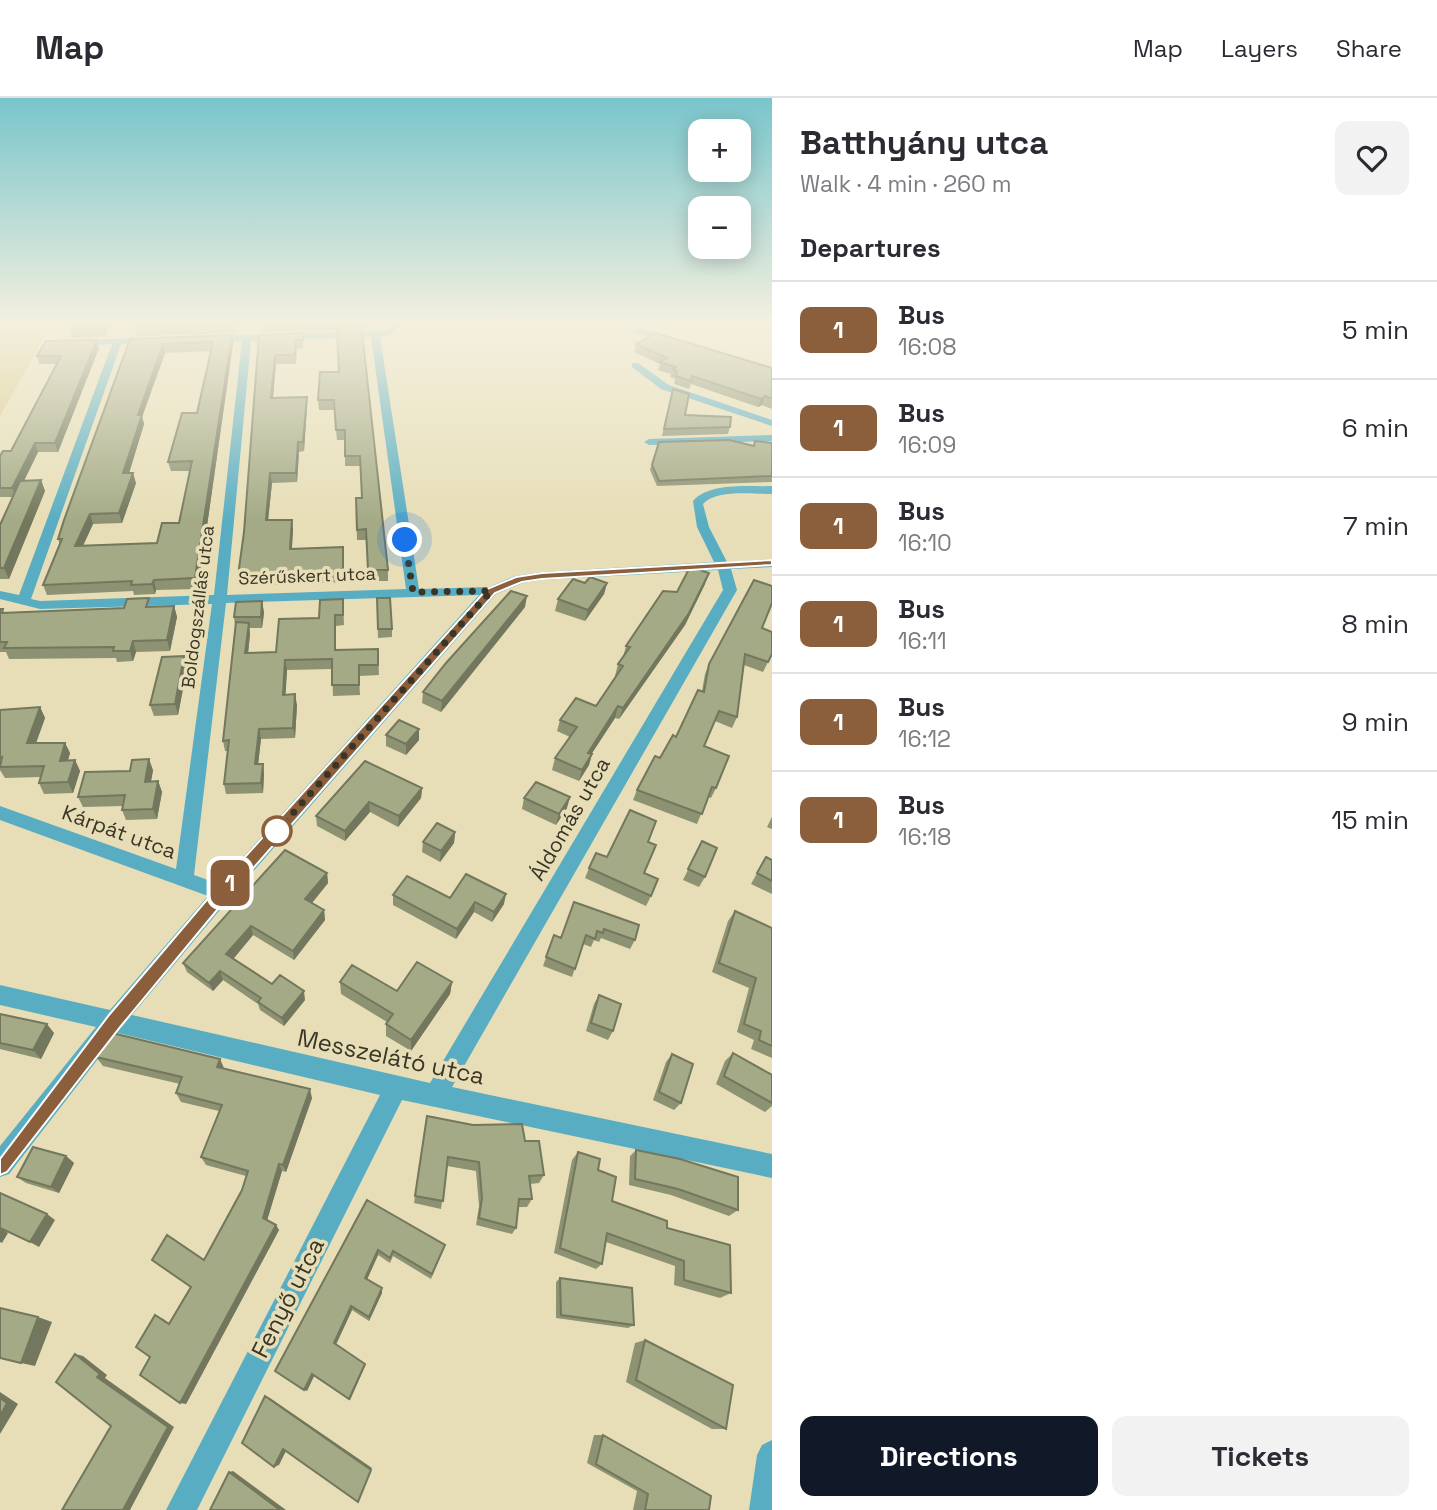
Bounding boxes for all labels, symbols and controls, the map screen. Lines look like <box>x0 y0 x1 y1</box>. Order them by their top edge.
text: Map <box>35 27 104 69</box>
text: Map <box>1133 33 1183 64</box>
text: Layers <box>1221 33 1298 64</box>
text: Share <box>1336 33 1402 64</box>
map controls <box>688 119 751 259</box>
button: + <box>688 119 751 182</box>
button: heart <box>1335 121 1409 195</box>
text: Batthyány utca <box>800 122 1048 164</box>
text: Walk · 4 min · 260 m <box>800 169 1012 199</box>
button: − <box>688 196 751 259</box>
text: Departures <box>800 231 941 265</box>
text: Bus <box>898 298 945 332</box>
text: 5 min <box>1342 313 1409 347</box>
text: 1 <box>833 314 844 345</box>
text: 16:08 <box>898 332 957 362</box>
text: Bus <box>898 396 945 430</box>
text: 6 min <box>1342 411 1409 445</box>
text: 1 <box>833 412 844 443</box>
text: 16:09 <box>898 430 956 460</box>
text: Bus <box>898 494 945 528</box>
text: 7 min <box>1343 509 1409 543</box>
text: 1 <box>833 510 844 541</box>
your location <box>387 522 422 557</box>
street label: Boldogszállás utca <box>176 524 219 690</box>
text: 16:10 <box>898 528 952 558</box>
street label: Szérűskert utca <box>238 562 376 589</box>
text: Bus <box>898 592 945 626</box>
text: 8 min <box>1341 607 1409 641</box>
text: 1 <box>833 608 844 639</box>
text: 16:11 <box>898 626 947 656</box>
text: Bus <box>898 690 945 724</box>
text: 9 min <box>1342 705 1409 739</box>
text: 1 <box>833 706 844 737</box>
text: 16:12 <box>898 724 951 754</box>
street label: Áldomás utca <box>523 752 616 885</box>
text: Bus <box>898 788 945 822</box>
street label: Kárpát utca <box>58 798 180 865</box>
text: 15 min <box>1331 803 1409 837</box>
text: 1 <box>833 804 844 835</box>
unlabelled marker <box>262 816 292 846</box>
text: 16:18 <box>898 822 951 852</box>
line badge: 1 <box>207 860 253 906</box>
text: 1 <box>225 867 235 898</box>
street label: Messzelátó utca <box>295 1022 488 1092</box>
street label: Fenyő utca <box>244 1232 331 1363</box>
button: Directions <box>800 1416 1098 1496</box>
button: Tickets <box>1112 1416 1409 1496</box>

